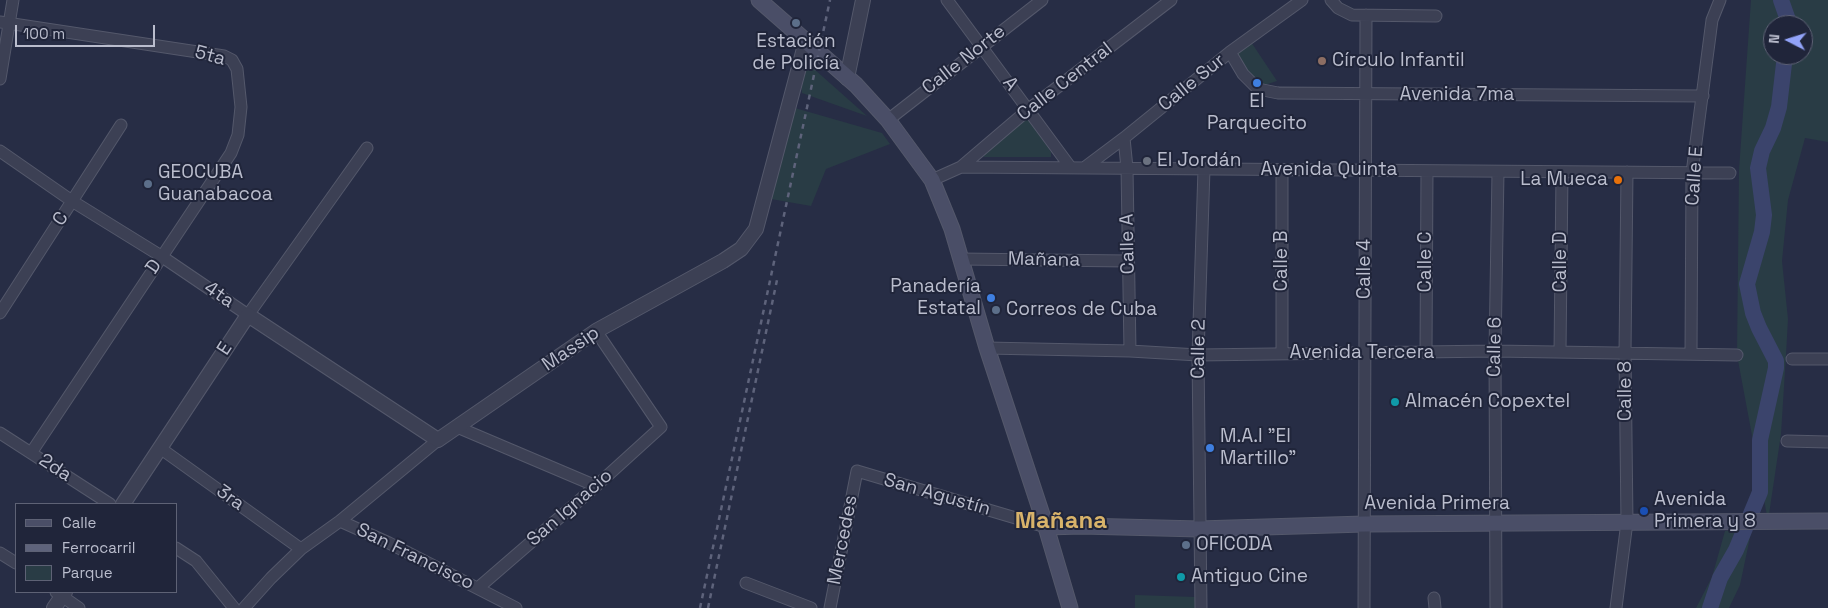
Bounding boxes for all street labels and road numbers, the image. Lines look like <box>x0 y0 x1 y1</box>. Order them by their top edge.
street label: Calle Norte <box>918 20 1010 100</box>
street label: Calle Central <box>1013 38 1117 126</box>
street label: 5ta <box>192 41 228 71</box>
street label: Calle Sur <box>1154 49 1230 117</box>
street label: A <box>997 72 1023 96</box>
street label: Avenida 7ma <box>1399 84 1515 106</box>
street label: Calle E <box>1682 146 1708 206</box>
street label: Avenida Quinta <box>1260 159 1398 181</box>
street label: C <box>48 208 74 230</box>
street label: Calle A <box>1116 214 1140 274</box>
street label: Calle B <box>1271 230 1293 292</box>
street label: Calle D <box>1550 231 1572 293</box>
street label: Calle C <box>1415 232 1437 292</box>
street label: Calle 4 <box>1354 239 1376 299</box>
street label: Mañana <box>1008 248 1080 272</box>
street label: D <box>141 255 167 279</box>
street label: 4ta <box>200 277 238 313</box>
street label: Calle 6 <box>1483 317 1507 377</box>
street label: Calle 2 <box>1187 319 1211 379</box>
street label: Massip <box>538 322 604 376</box>
street label: E <box>213 338 237 360</box>
street label: Avenida Tercera <box>1290 342 1434 364</box>
street label: Calle 8 <box>1615 361 1637 421</box>
street label: 2da <box>34 449 76 487</box>
street label: San Ignacio <box>523 465 617 551</box>
street label: San Agustín <box>881 469 993 521</box>
street label: 3ra <box>211 480 249 516</box>
street label: Mercedes <box>823 493 863 587</box>
street label: Avenida Primera <box>1364 493 1510 515</box>
street label: San Francisco <box>353 519 477 595</box>

